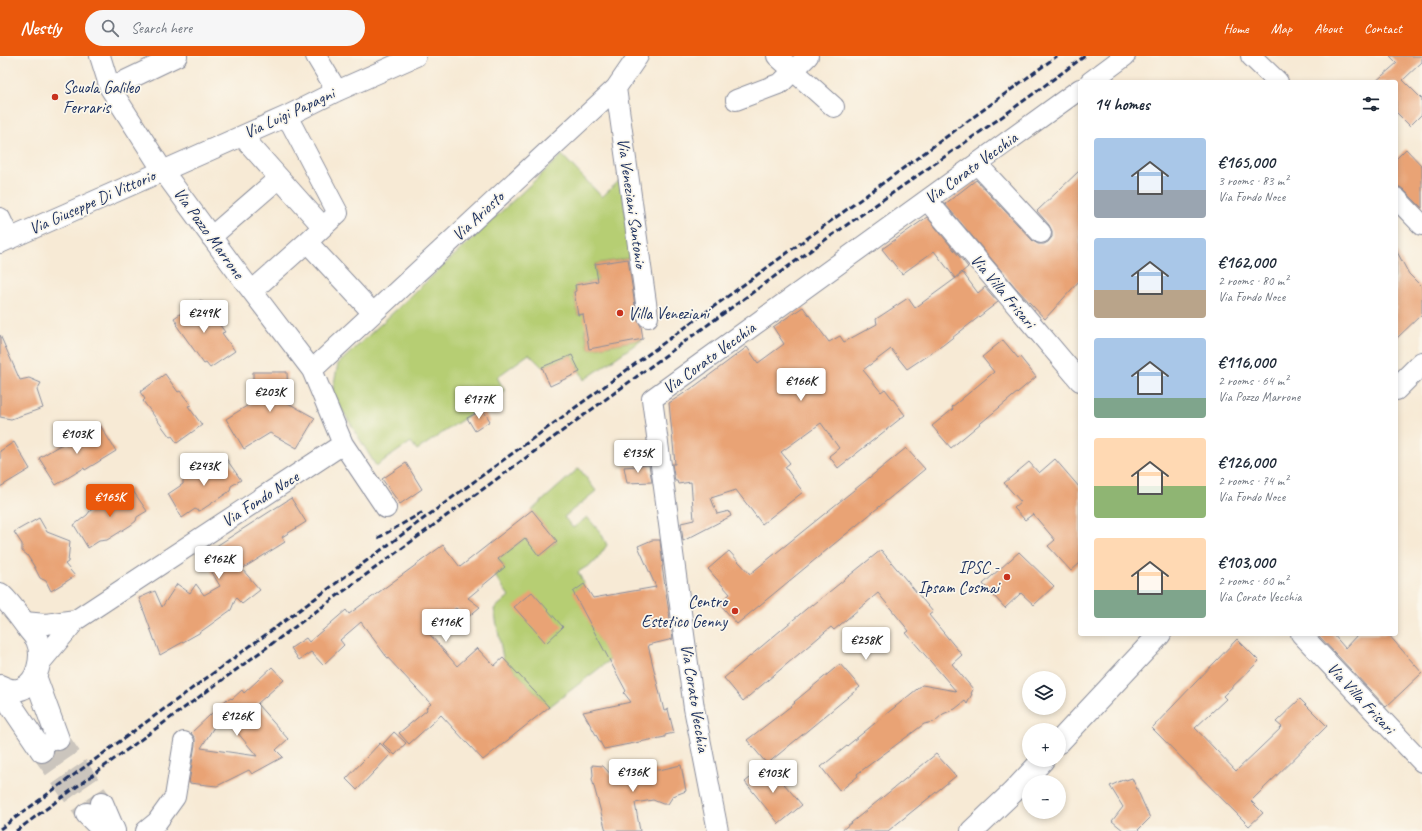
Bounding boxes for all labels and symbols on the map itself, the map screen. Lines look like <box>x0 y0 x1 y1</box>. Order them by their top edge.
place label: Scuola Galileo Ferraris <box>63 77 140 118</box>
street label: Via Luigi Papagni <box>240 82 339 143</box>
marker: Scuola Galileo Ferraris <box>50 92 60 102</box>
street label: Via Corato Vecchia <box>921 127 1022 209</box>
street label: Via Veneziani Santonio <box>613 137 652 271</box>
street label: Via Giuseppe Di Vittorio <box>26 164 160 239</box>
street label: Via Pozzo Marrone <box>169 183 250 284</box>
street label: Via Ariosto <box>448 185 510 245</box>
street label: Via Villa Frisari <box>966 250 1041 334</box>
pin: €249K <box>176 300 232 334</box>
place label: Villa Veneziani <box>628 303 711 324</box>
marker: Villa Veneziani <box>615 308 625 318</box>
street label: Via Corato Vecchia <box>659 317 760 399</box>
pin: €166K <box>773 368 829 402</box>
pin: €203K <box>242 379 298 413</box>
pin: €177K <box>451 386 507 420</box>
pin: €103K <box>49 421 105 455</box>
pin: €135K <box>610 440 666 474</box>
pin: €243K <box>176 453 232 487</box>
street label: Via Fondo Noce <box>217 465 304 532</box>
pin: €165K <box>82 484 138 518</box>
pin: €162K <box>191 546 247 580</box>
place label: IPSC - Ipsam Cosmai <box>918 557 1001 598</box>
marker: IPSC - Ipsam Cosmai <box>1002 572 1012 582</box>
place label: Centro Estetico Genny <box>641 591 729 632</box>
marker: Centro Estetico Genny <box>730 606 740 616</box>
pin: €116K <box>418 609 474 643</box>
pin: €258K <box>838 627 894 661</box>
street label: Via Corato Vecchia <box>676 642 714 755</box>
street label: Via Villa Frisari <box>1323 658 1401 739</box>
pin: €126K <box>209 703 265 737</box>
pin: €136K <box>605 759 661 793</box>
pin: €103K <box>745 760 801 794</box>

